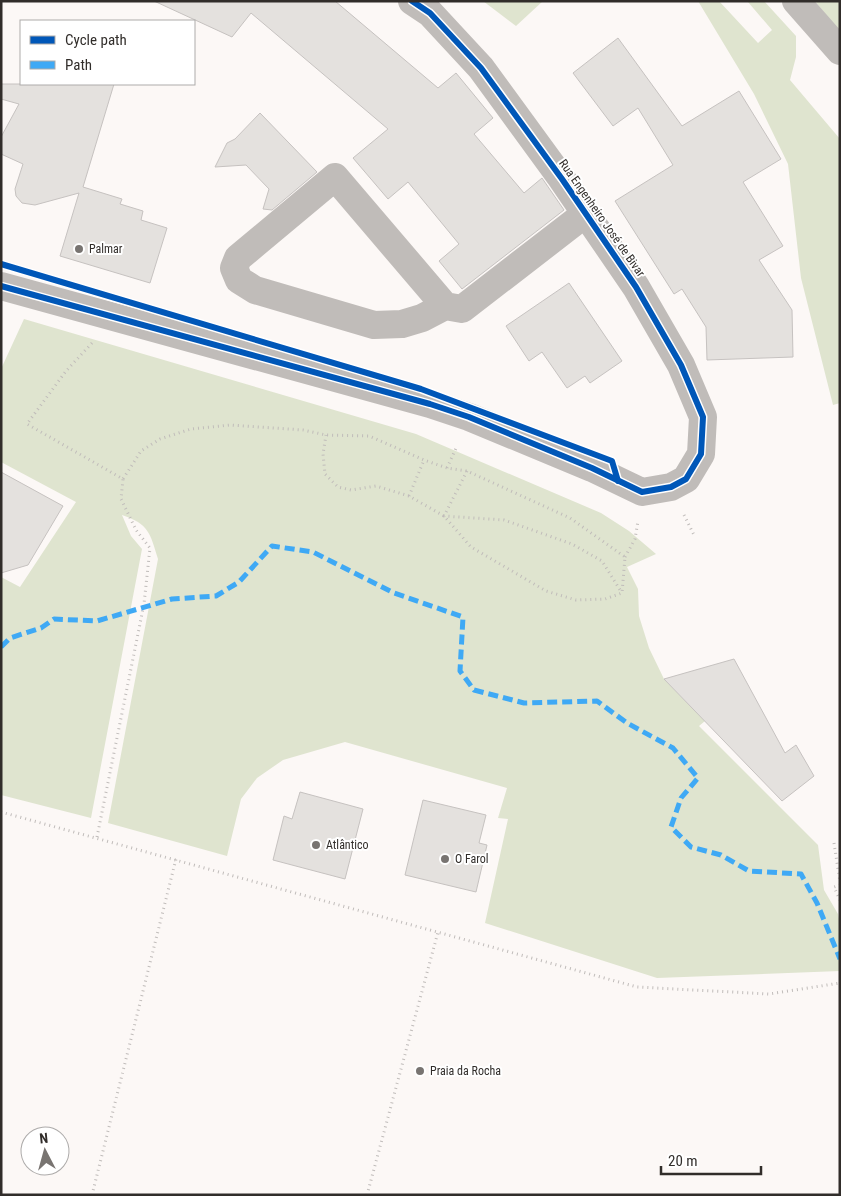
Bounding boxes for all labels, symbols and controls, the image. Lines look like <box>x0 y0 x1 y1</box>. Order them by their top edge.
legend <box>20 20 195 85</box>
text: Cycle path <box>65 31 127 49</box>
text: Path <box>65 56 92 74</box>
street label: Rua Engenheiro José de Bivar <box>556 157 648 280</box>
place label: Palmar <box>89 242 123 256</box>
marker: Palmar <box>73 243 85 255</box>
place label: Atlântico <box>326 838 369 852</box>
marker: Atlântico <box>310 839 322 851</box>
place label: O Farol <box>455 852 489 866</box>
marker: O Farol <box>439 853 451 865</box>
place label: Praia da Rocha <box>430 1064 501 1078</box>
marker: Praia da Rocha <box>414 1065 426 1077</box>
north arrow <box>20 1126 70 1176</box>
text: N <box>39 1130 49 1146</box>
scale bar <box>661 1144 761 1176</box>
text: 20 m <box>668 1152 698 1170</box>

